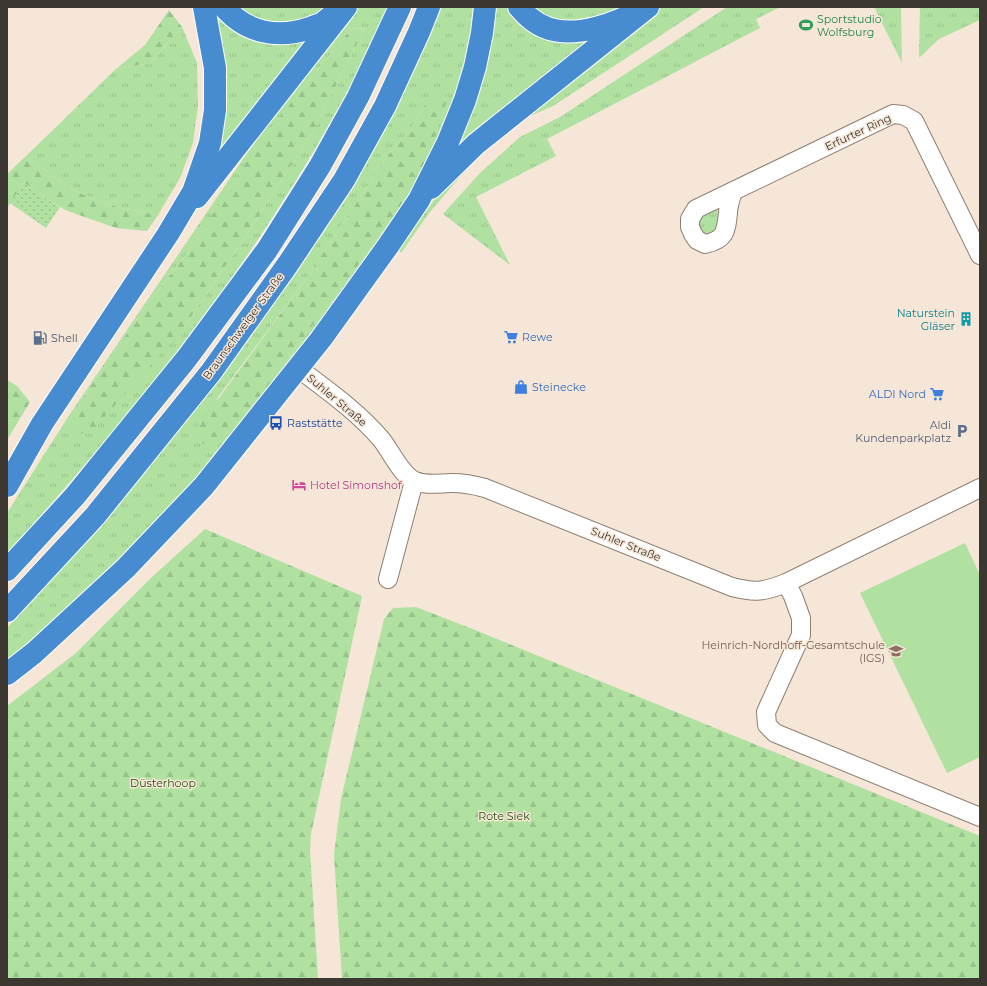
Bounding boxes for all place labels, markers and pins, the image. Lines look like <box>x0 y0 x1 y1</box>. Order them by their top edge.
place label: Sportstudio Wolfsburg <box>817 12 882 39</box>
sports icon: Sportstudio Wolfsburg <box>798 17 814 33</box>
place label: Naturstein Gläser <box>897 306 955 333</box>
building icon: Naturstein Gläser <box>958 311 974 327</box>
supermarket icon: Rewe <box>503 329 519 345</box>
fuel station icon: Shell <box>32 330 48 346</box>
place label: Rewe <box>522 330 553 344</box>
place label: Shell <box>51 331 78 345</box>
shop icon: Steinecke <box>513 379 529 395</box>
place label: Steinecke <box>532 380 586 394</box>
supermarket icon: ALDI Nord <box>929 386 945 402</box>
place label: ALDI Nord <box>869 387 926 401</box>
bus stop icon: Raststätte <box>268 415 284 431</box>
place label: Raststätte <box>287 416 343 430</box>
place label: Aldi Kundenparkplatz <box>855 418 951 445</box>
parking icon: Aldi Kundenparkplatz <box>954 423 970 439</box>
hotel icon: Hotel Simonshof <box>291 477 307 493</box>
place label: Hotel Simonshof <box>310 478 403 492</box>
place label: Heinrich-Nordhoff-Gesamtschule (IGS) <box>701 638 885 665</box>
school or university icon: Heinrich-Nordhoff-Gesamtschule (IGS) <box>888 643 904 659</box>

